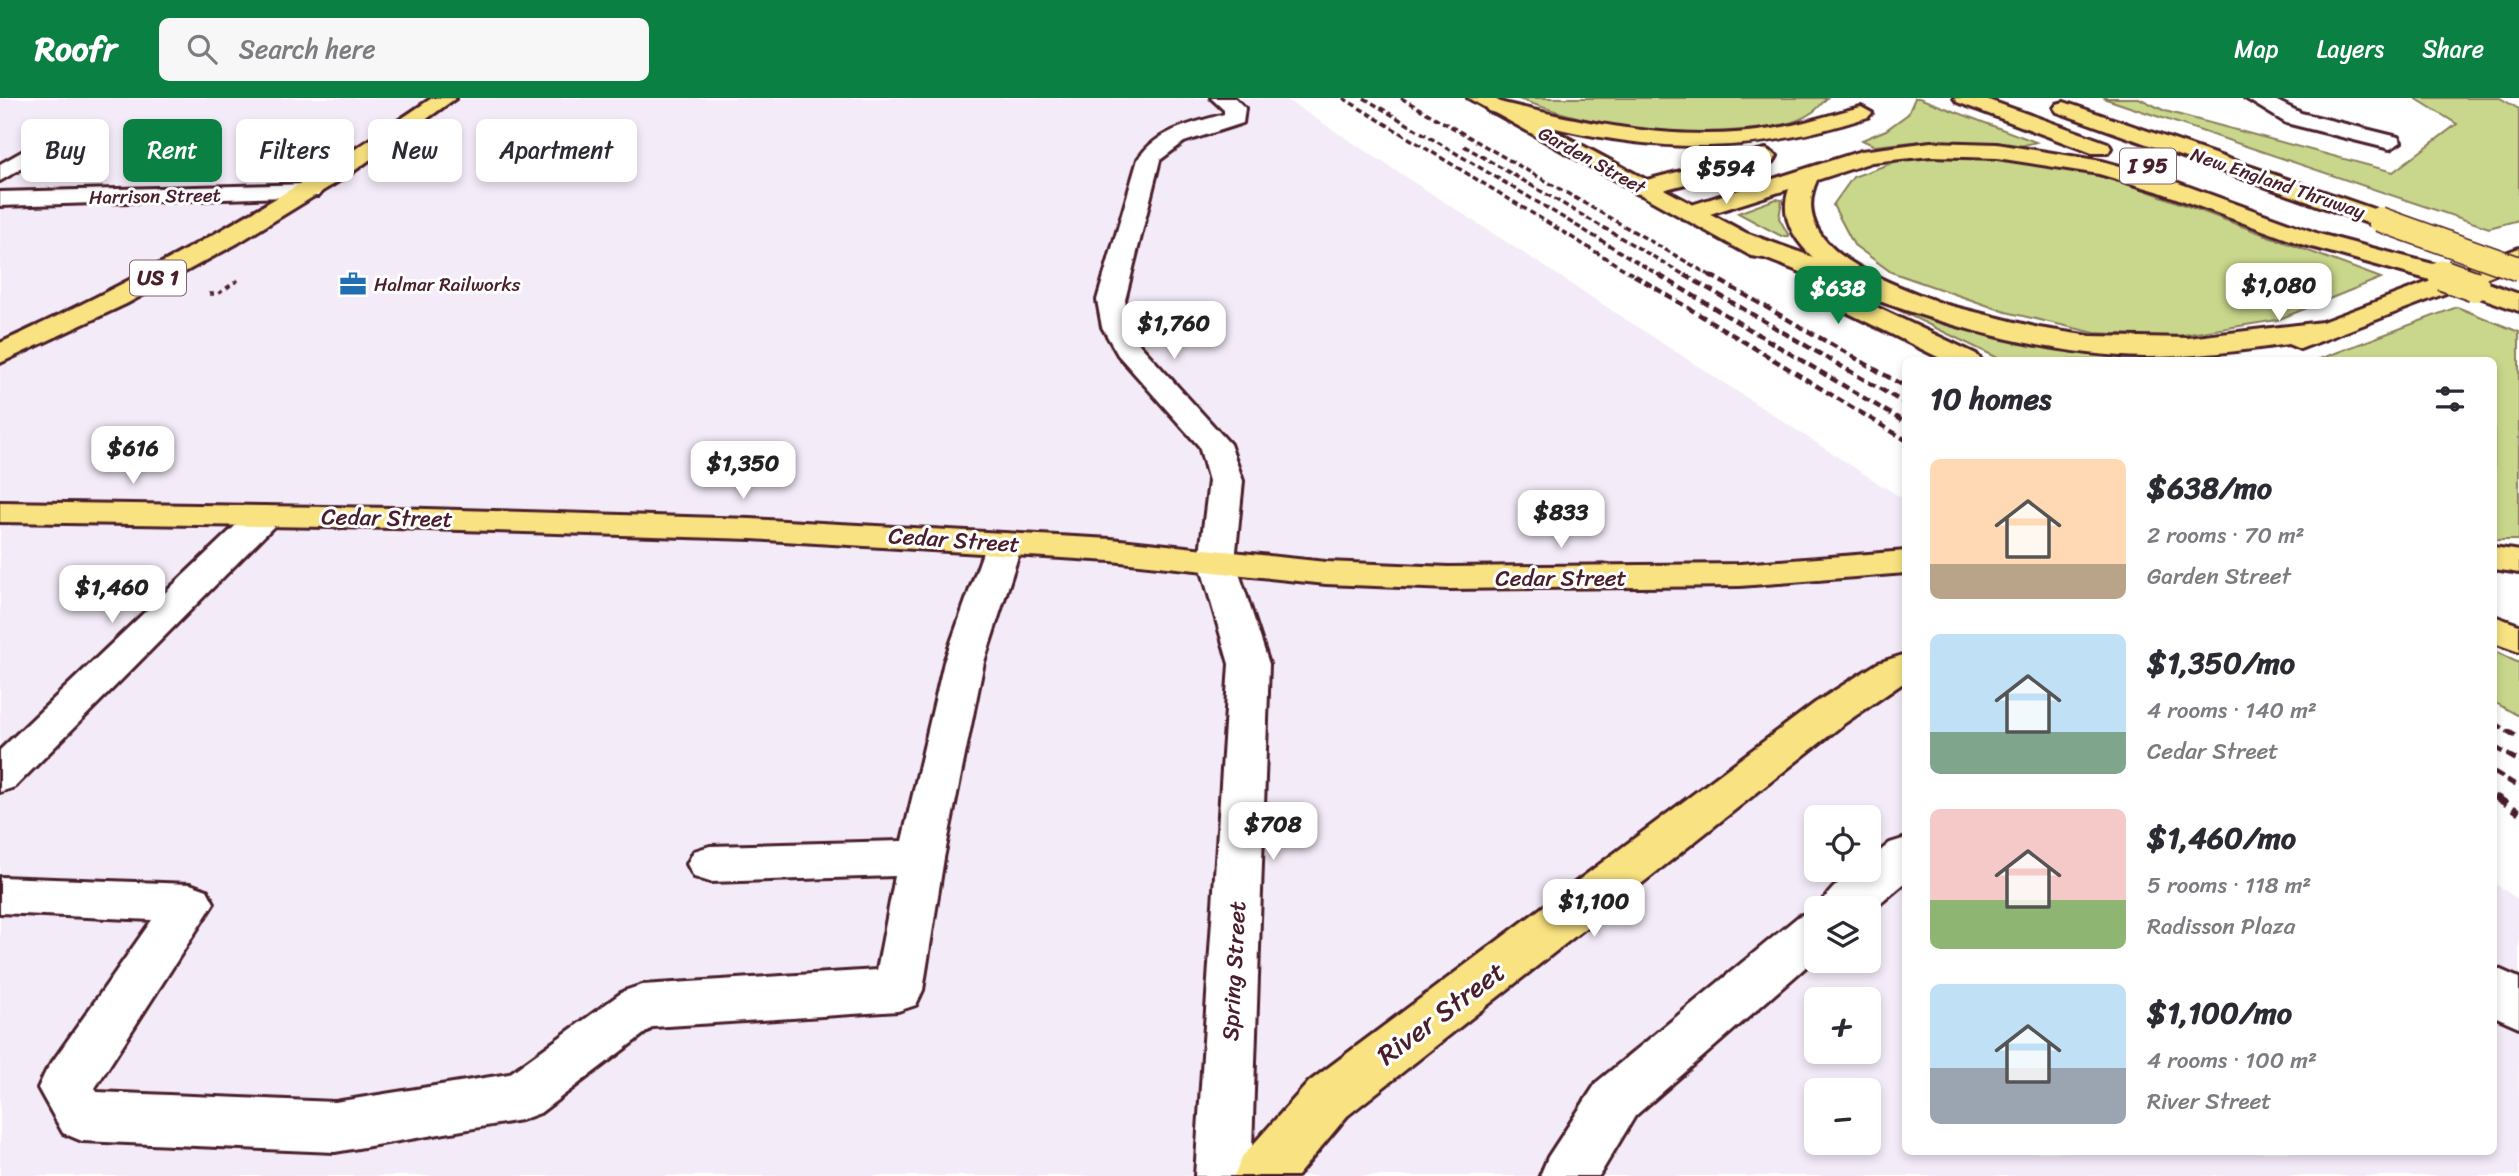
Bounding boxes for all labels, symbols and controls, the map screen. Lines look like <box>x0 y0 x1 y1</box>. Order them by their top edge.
search box <box>159 18 649 81</box>
text: Roofr <box>35 20 117 78</box>
text: Search here <box>239 26 376 72</box>
text: Map <box>2234 28 2279 70</box>
text: Layers <box>2317 28 2384 70</box>
text: Share <box>2422 28 2484 70</box>
icon: search <box>183 30 221 68</box>
street label: Garden Street <box>1532 117 1653 204</box>
chip: Buy <box>21 119 109 182</box>
chip: Rent <box>123 119 222 182</box>
chip: Filters <box>236 119 354 182</box>
chip: New <box>368 119 462 182</box>
chip: Apartment <box>476 119 637 182</box>
street label: New England Thruway <box>2186 138 2370 228</box>
pin: $594 <box>1685 146 1767 206</box>
text: $594 <box>1697 148 1755 189</box>
road number: I 95 <box>2120 148 2176 184</box>
street label: Harrison Street <box>89 178 221 214</box>
road number: US 1 <box>130 260 186 296</box>
pin: $1,080 <box>2222 264 2336 323</box>
text: $1,080 <box>2242 265 2316 306</box>
pin: $638 <box>1797 266 1879 326</box>
place label: Halmar Railworks <box>374 268 521 301</box>
text: $638 <box>1810 268 1866 309</box>
office icon: Halmar Railworks <box>338 269 368 299</box>
pin: $1,760 <box>1117 302 1231 361</box>
text: $1,760 <box>1138 303 1210 344</box>
text: 10 homes <box>1930 372 2051 426</box>
icon: filters <box>2431 380 2469 418</box>
pin: $616 <box>92 426 174 486</box>
text: $616 <box>107 428 159 469</box>
pin: $1,350 <box>686 442 800 501</box>
text: $1,350 <box>707 443 779 484</box>
text: $638/mo <box>2147 461 2272 515</box>
icon: home <box>1986 487 2070 571</box>
pin: $833 <box>1520 490 1602 550</box>
text: $833 <box>1534 492 1588 533</box>
street label: Cedar Street <box>321 496 453 540</box>
street label: Cedar Street <box>887 515 1021 565</box>
text: 2 rooms · 70 m² <box>2147 515 2305 556</box>
text: Garden Street <box>2147 556 2291 597</box>
street label: Cedar Street <box>1495 558 1627 599</box>
pin: $1,460 <box>55 566 169 625</box>
text: $1,460 <box>75 567 149 608</box>
text: $1,350/mo <box>2147 636 2295 690</box>
icon: home <box>1986 662 2070 746</box>
text: 4 rooms · 140 m² <box>2147 690 2317 731</box>
text: Cedar Street <box>2147 731 2278 772</box>
pin: $708 <box>1232 802 1314 862</box>
text: $708 <box>1244 804 1302 845</box>
map controls <box>1804 805 1881 1155</box>
button: locate <box>1804 805 1881 882</box>
text: $1,460/mo <box>2147 811 2296 865</box>
icon: home <box>1986 837 2070 921</box>
text: 5 rooms · 118 m² <box>2147 865 2311 906</box>
pin: $1,100 <box>1537 880 1651 939</box>
text: $1,100 <box>1559 881 1629 922</box>
button: layers <box>1804 896 1881 973</box>
street label: Spring Street <box>1210 900 1258 1042</box>
text: Radisson Plaza <box>2147 906 2295 947</box>
street label: River Street <box>1366 948 1516 1078</box>
text: $1,100/mo <box>2147 986 2292 1040</box>
button: + <box>1804 987 1881 1064</box>
icon: home <box>1986 1012 2070 1096</box>
text: 4 rooms · 100 m² <box>2147 1040 2317 1081</box>
button: − <box>1804 1078 1881 1155</box>
text: River Street <box>2147 1081 2271 1122</box>

